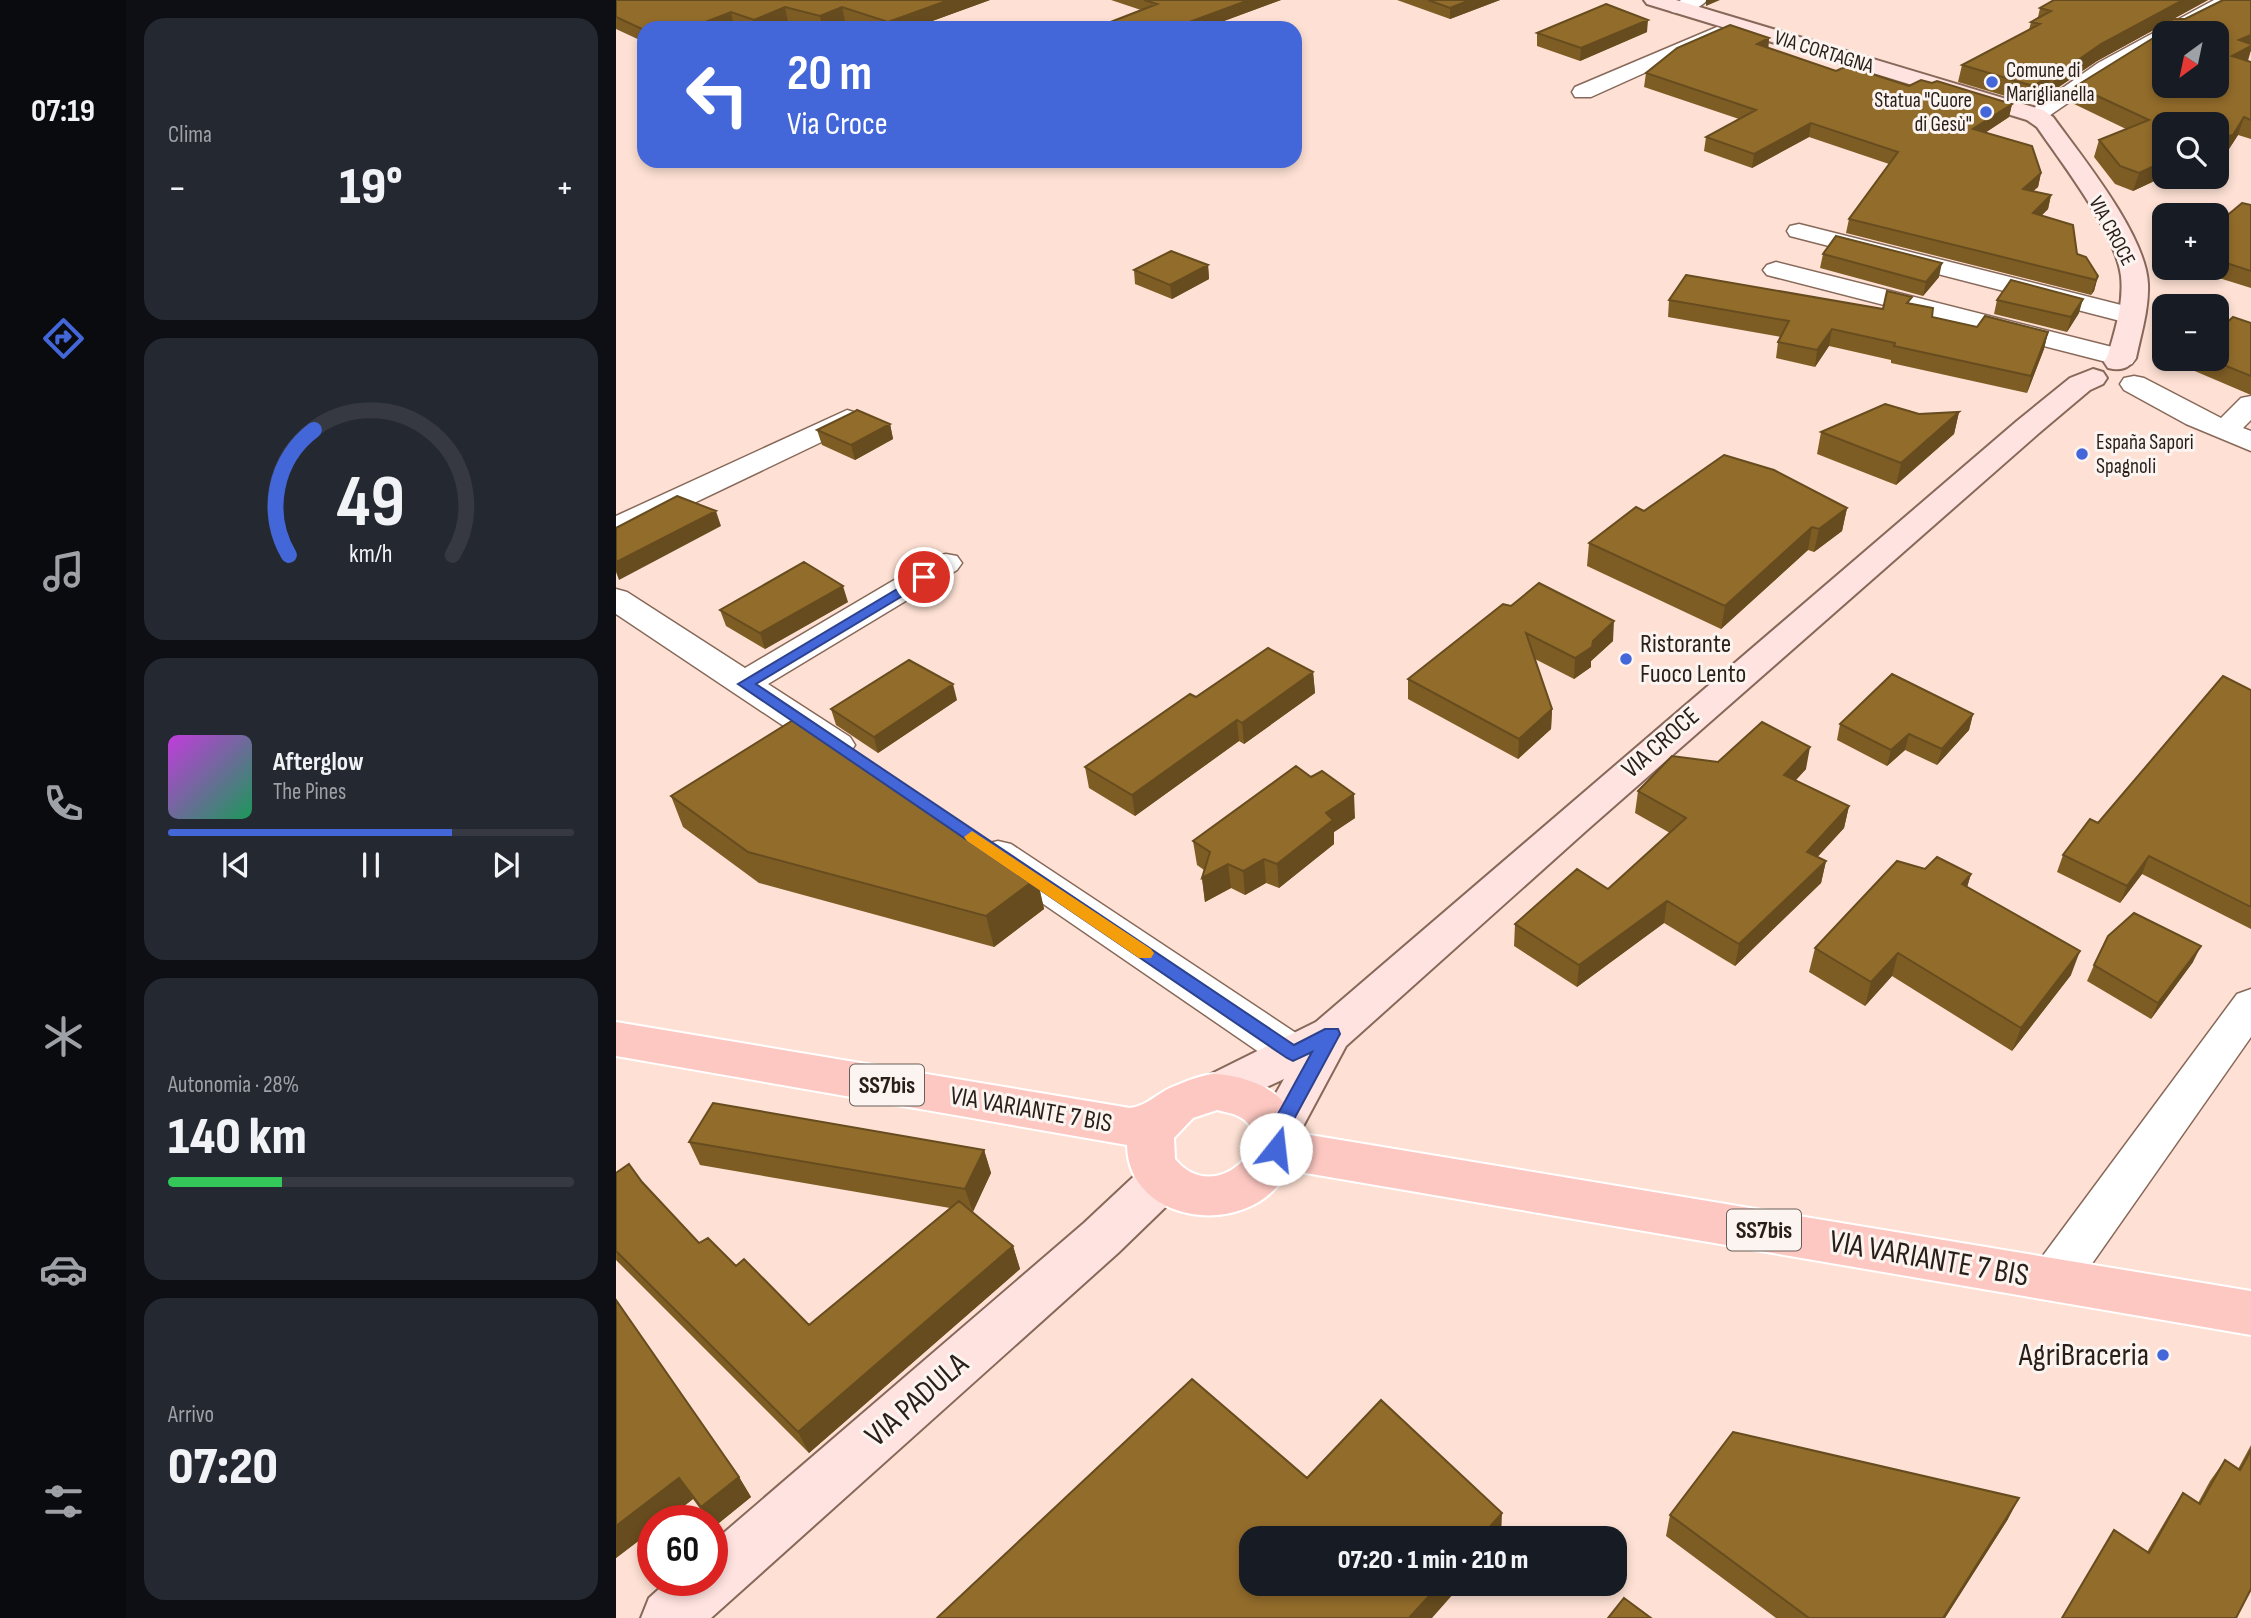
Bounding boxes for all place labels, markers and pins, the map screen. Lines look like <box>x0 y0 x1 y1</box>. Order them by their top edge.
place label: Comune di Mariglianella <box>2006 58 2095 107</box>
marker: Comune di Mariglianella <box>1984 74 2000 90</box>
place label: Statua "Cuore di Gesù" <box>1874 88 1972 137</box>
marker: Statua "Cuore di Gesù" <box>1978 104 1994 120</box>
place label: España Sapori Spagnoli <box>2096 430 2194 479</box>
marker: España Sapori Spagnoli <box>2074 446 2090 462</box>
pin <box>894 547 954 607</box>
place label: Ristorante Fuoco Lento <box>1640 629 1746 690</box>
marker: Ristorante Fuoco Lento <box>1618 651 1634 667</box>
place label: AgriBraceria <box>2018 1336 2149 1375</box>
marker: AgriBraceria <box>2155 1347 2171 1363</box>

